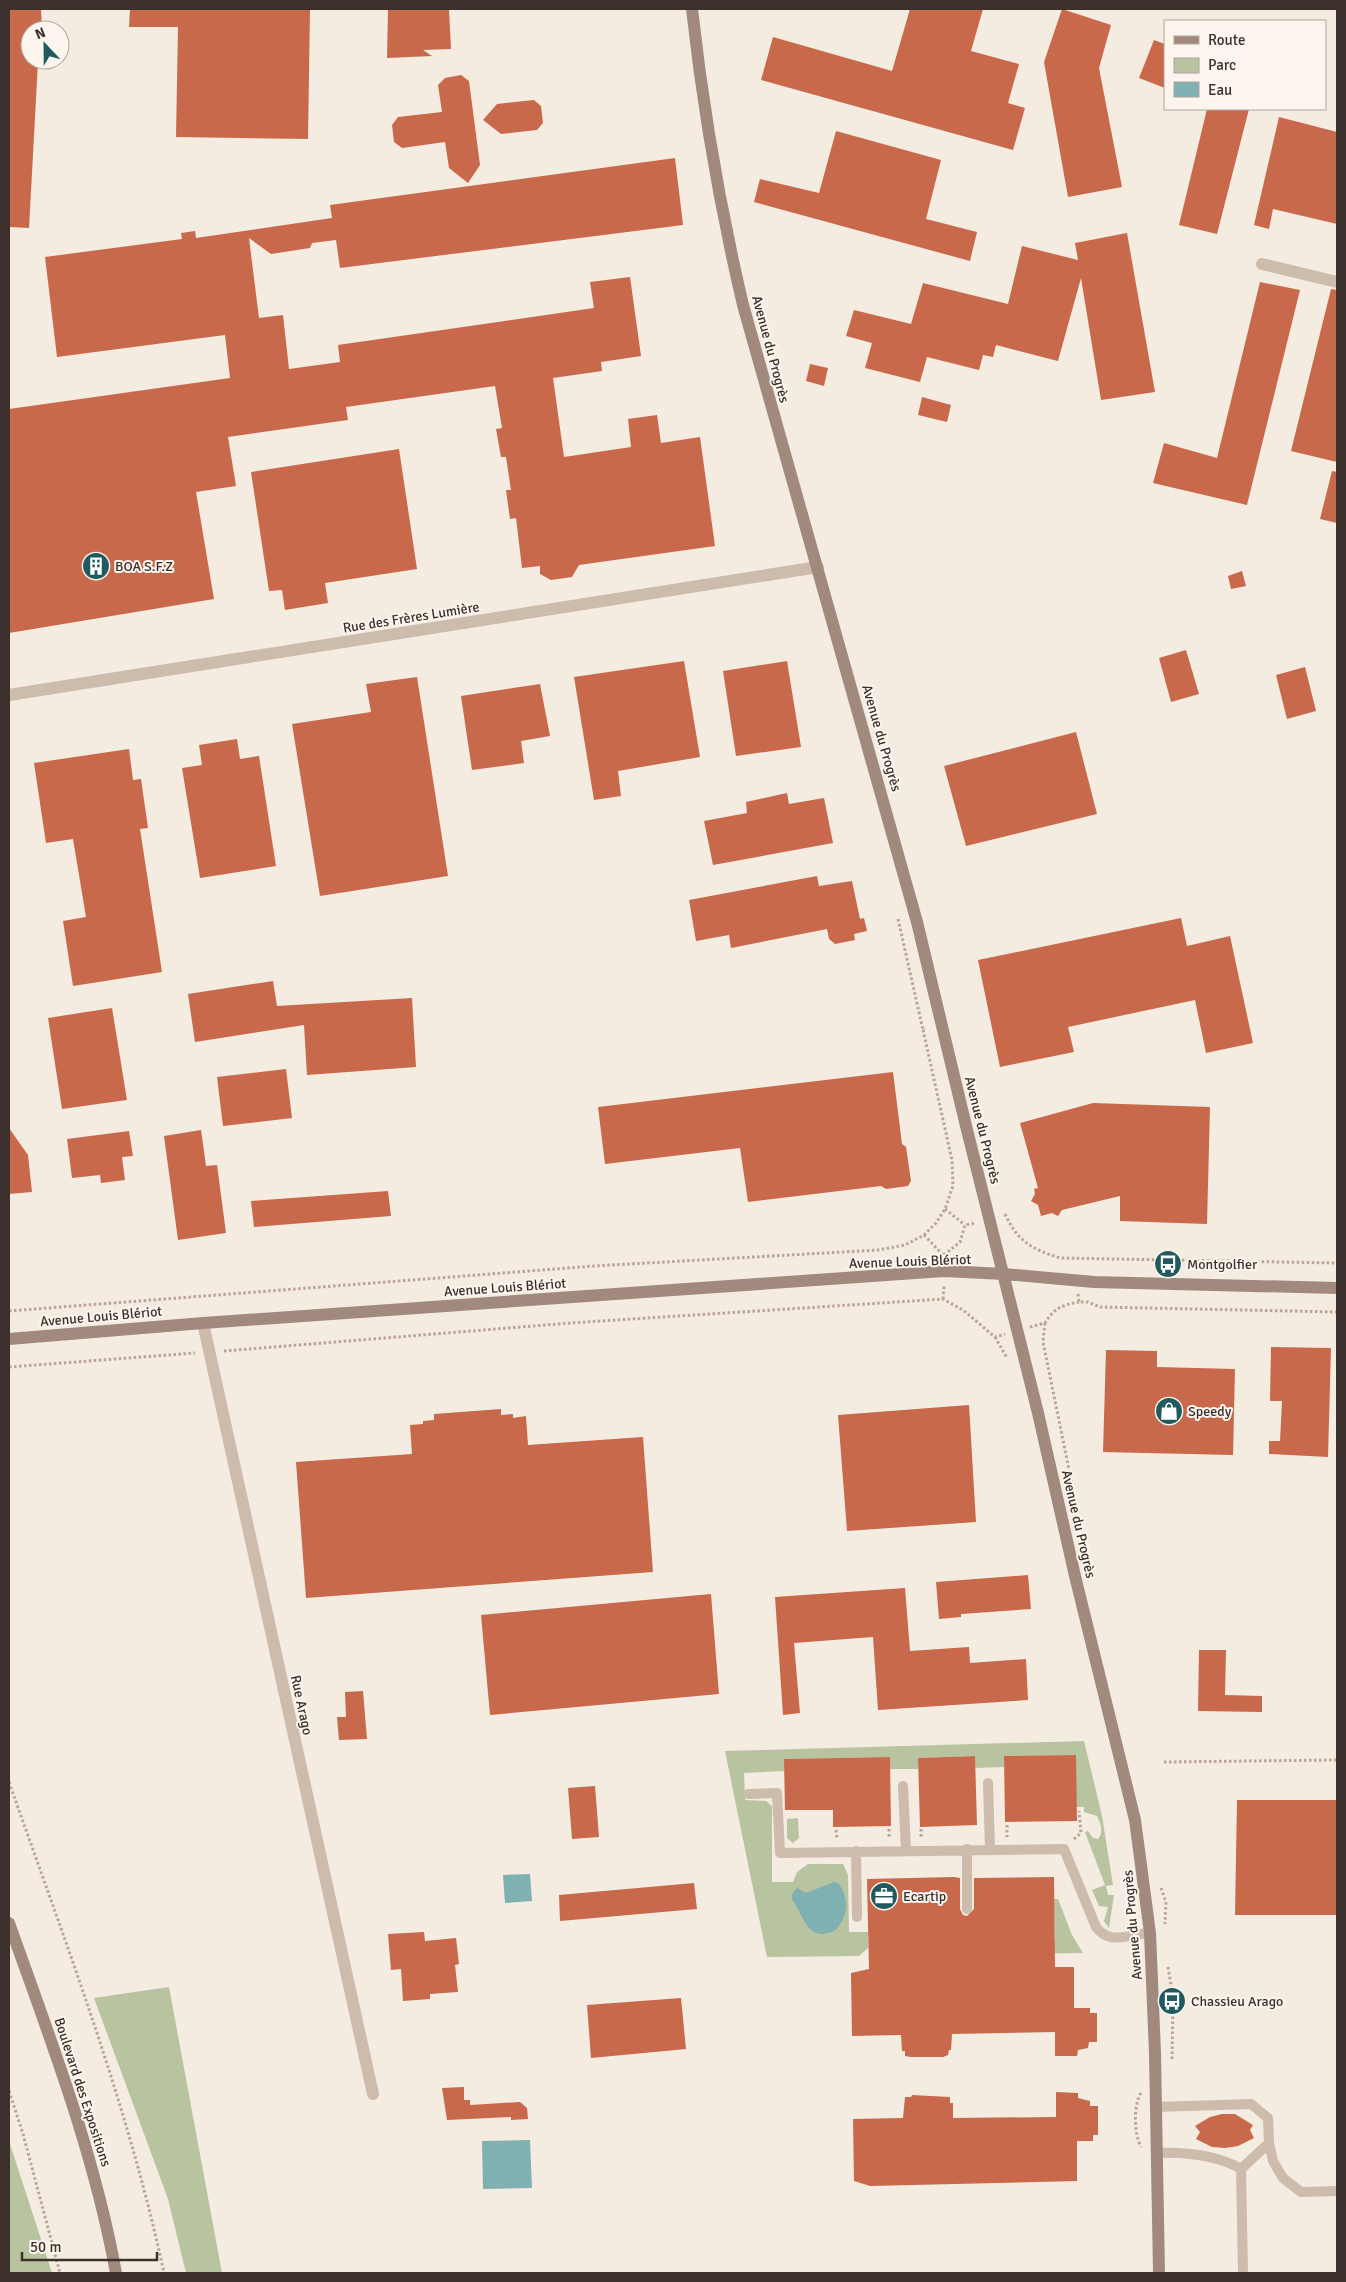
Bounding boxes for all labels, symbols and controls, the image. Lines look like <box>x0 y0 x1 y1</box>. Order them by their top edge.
north arrow <box>20 20 70 70</box>
legend <box>1164 20 1326 110</box>
text: N <box>33 24 48 43</box>
text: Route <box>1208 31 1245 49</box>
text: Parc <box>1208 56 1236 74</box>
text: Eau <box>1208 81 1232 99</box>
street label: Avenue du Progrès <box>748 294 793 405</box>
building icon: BOA S.F.Z <box>81 551 111 581</box>
place label: BOA S.F.Z <box>115 558 173 575</box>
street label: Rue des Frères Lumière <box>342 598 481 637</box>
street label: Avenue du Progrès <box>858 683 905 794</box>
street label: Avenue du Progrès <box>961 1075 1004 1186</box>
bus stop icon: Montgolfier <box>1153 1249 1183 1279</box>
street label: Avenue Louis Blériot <box>849 1251 972 1272</box>
place label: Montgolfier <box>1187 1256 1258 1273</box>
street label: Avenue Louis Blériot <box>443 1275 567 1300</box>
street label: Avenue Louis Blériot <box>39 1303 163 1330</box>
shop icon: Speedy <box>1154 1396 1184 1426</box>
place label: Speedy <box>1188 1403 1232 1420</box>
street label: Avenue du Progrès <box>1058 1468 1099 1580</box>
street label: Rue Arago <box>287 1673 316 1737</box>
street label: Avenue du Progrès <box>1119 1869 1146 1981</box>
office icon: Ecartip <box>869 1881 899 1911</box>
place label: Ecartip <box>903 1888 946 1905</box>
bus stop icon: Chassieu Arago <box>1157 1986 1187 2016</box>
place label: Chassieu Arago <box>1191 1993 1283 2010</box>
street label: Boulevard des Expositions <box>50 2016 115 2169</box>
scale bar <box>22 2230 158 2262</box>
text: 50 m <box>30 2238 61 2256</box>

